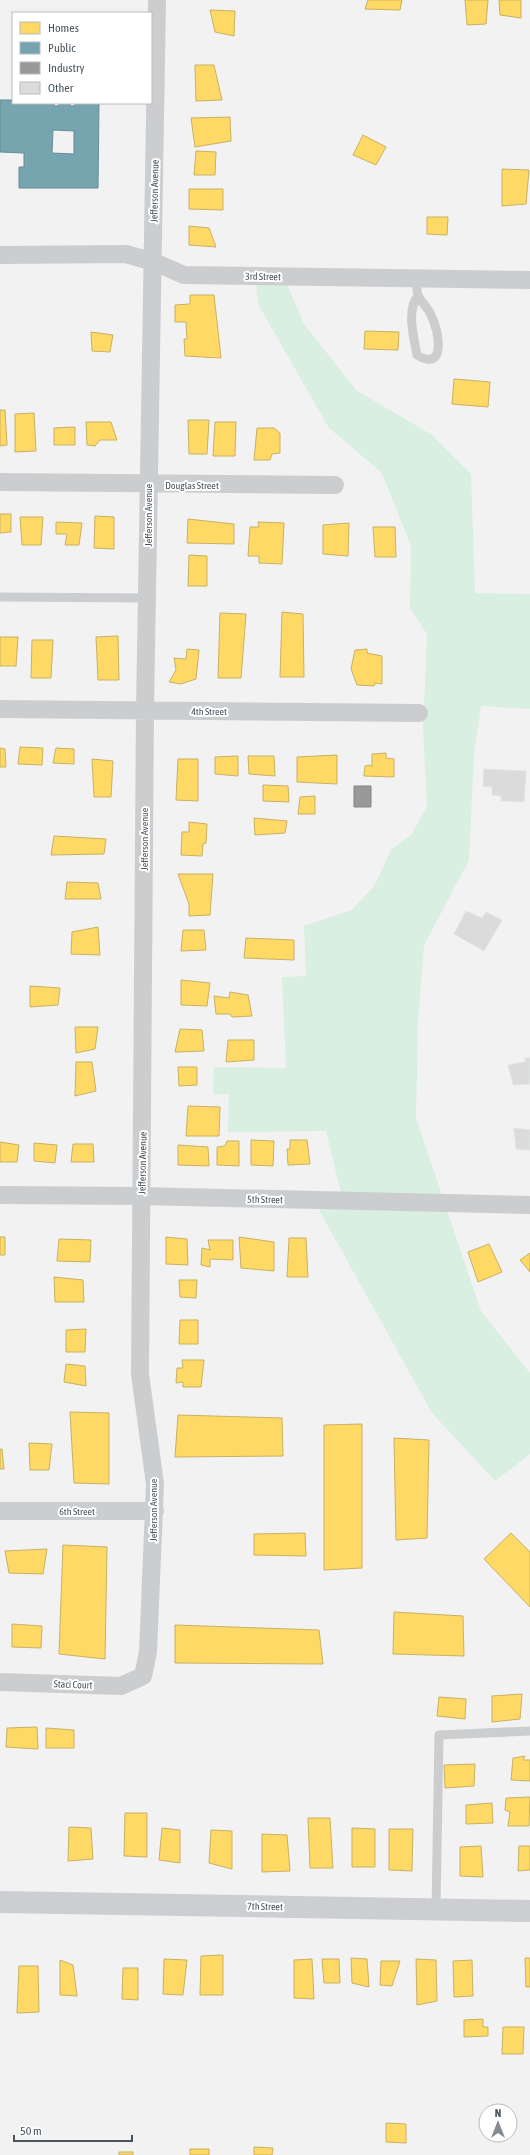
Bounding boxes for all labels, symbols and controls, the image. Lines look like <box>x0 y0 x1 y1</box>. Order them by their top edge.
legend <box>12 12 152 104</box>
text: Homes <box>48 21 79 35</box>
text: Public <box>48 41 76 55</box>
text: Industry <box>48 61 85 75</box>
text: Other <box>48 81 74 95</box>
street label: Jefferson Avenue <box>148 159 161 222</box>
street label: 3rd Street <box>245 271 281 282</box>
street label: Douglas Street <box>165 480 219 491</box>
street label: Jefferson Avenue <box>143 483 154 546</box>
street label: 4th Street <box>191 706 227 717</box>
street label: Jefferson Avenue <box>139 807 150 870</box>
street label: Jefferson Avenue <box>136 1131 149 1194</box>
street label: 5th Street <box>247 1194 283 1205</box>
street label: Jefferson Avenue <box>148 1478 159 1541</box>
street label: 6th Street <box>59 1506 95 1517</box>
street label: Staci Court <box>53 1678 93 1691</box>
street label: 7th Street <box>247 1901 283 1912</box>
north arrow <box>478 2103 518 2143</box>
text: N <box>495 2107 501 2119</box>
scale bar <box>14 2117 132 2143</box>
text: 50 m <box>20 2124 42 2138</box>

